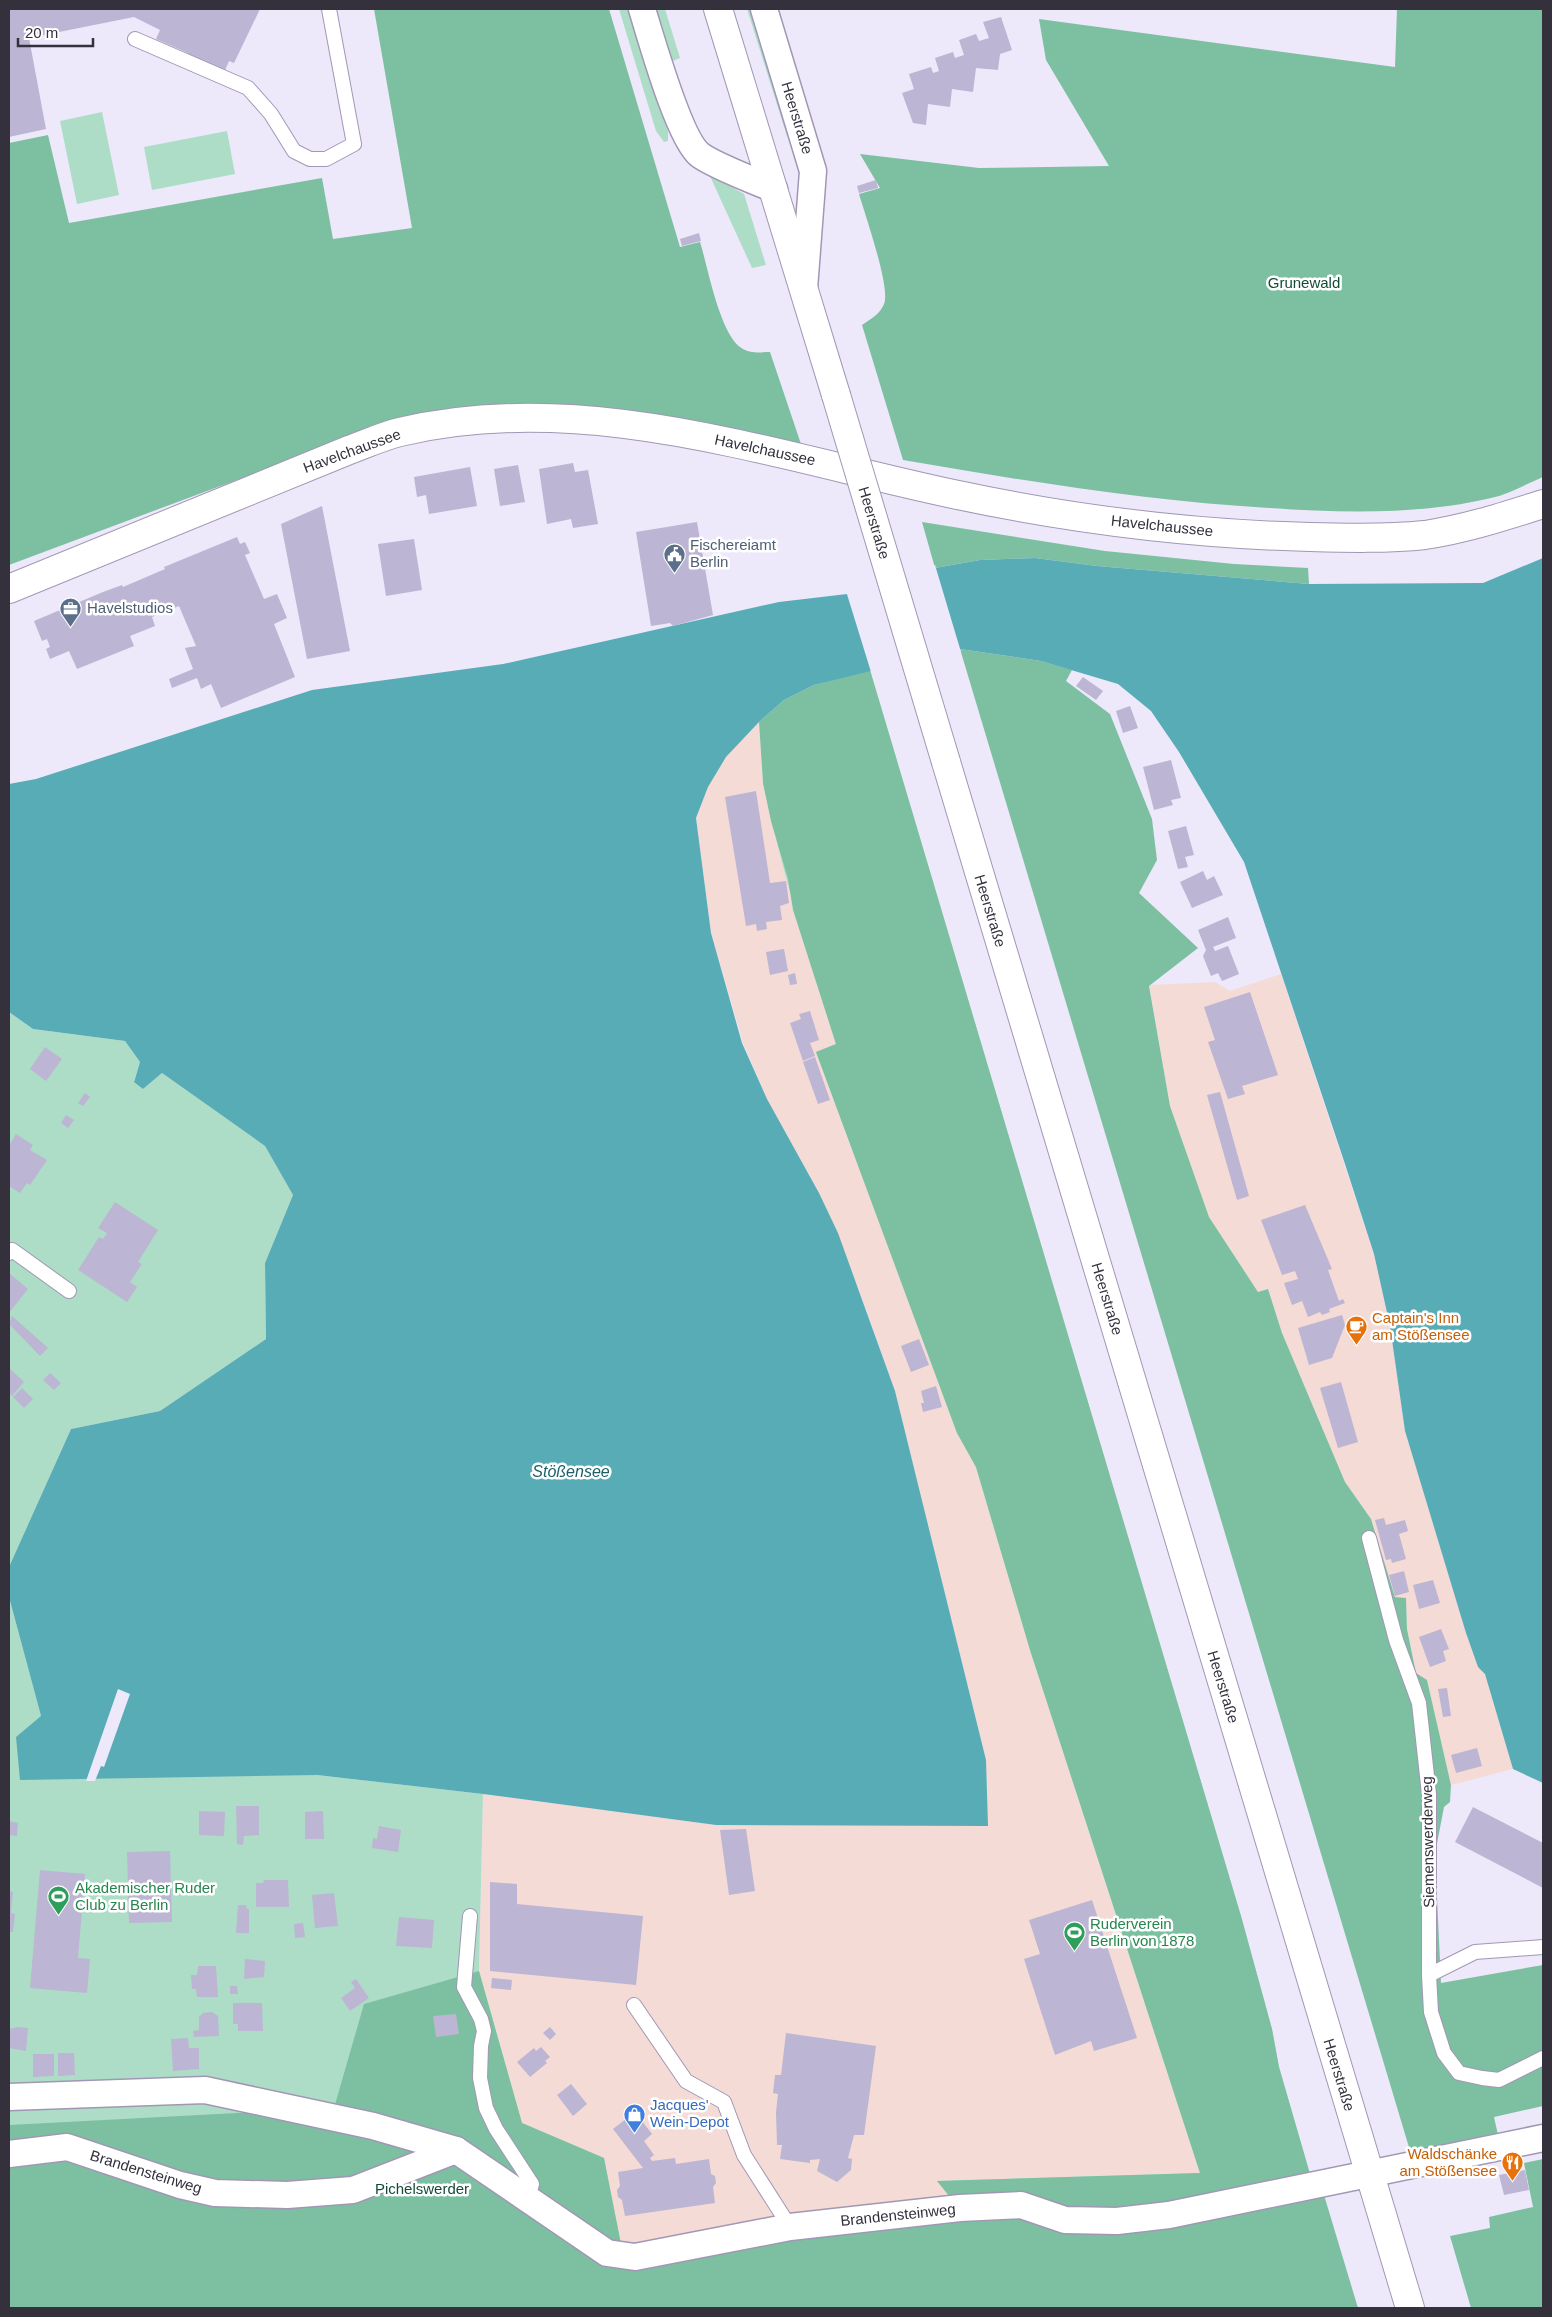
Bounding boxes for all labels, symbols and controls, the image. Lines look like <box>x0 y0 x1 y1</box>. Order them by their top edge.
scale bar <box>18 15 92 47</box>
text: 20 m <box>25 24 58 41</box>
street label: Heerstraße <box>778 79 817 156</box>
park label: Grunewald <box>1268 274 1340 291</box>
street label: Havelchaussee <box>301 425 403 476</box>
street label: Havelchaussee <box>713 431 817 468</box>
street label: Heerstraße <box>855 484 894 561</box>
street label: Havelchaussee <box>1110 512 1214 539</box>
place label: Fischereiamt Berlin <box>690 536 777 570</box>
public building icon: Fischereiamt Berlin <box>662 542 686 573</box>
office icon: Havelstudios <box>59 596 83 627</box>
place label: Havelstudios <box>87 599 173 616</box>
street label: Heerstraße <box>971 872 1010 949</box>
street label: Heerstraße <box>1088 1260 1127 1337</box>
place label: Captain's Inn am Stößensee <box>1372 1309 1470 1343</box>
cafe icon: Captain's Inn am Stößensee <box>1344 1315 1368 1346</box>
water label: Stößensee <box>532 1463 610 1480</box>
street label: Heerstraße <box>1204 1648 1243 1725</box>
street label: Siemenswerderweg <box>1418 1776 1437 1908</box>
place label: Akademischer Ruder Club zu Berlin <box>75 1879 215 1913</box>
sports icon: Akademischer Ruder Club zu Berlin <box>47 1885 71 1916</box>
place label: Ruderverein Berlin von 1878 <box>1090 1915 1194 1949</box>
sports icon: Ruderverein Berlin von 1878 <box>1062 1921 1086 1952</box>
street label: Heerstraße <box>1320 2036 1359 2113</box>
place label: Jacques' Wein-Depot <box>650 2096 730 2130</box>
shop icon: Jacques' Wein-Depot <box>622 2102 646 2133</box>
place label: Waldschänke am Stößensee <box>1399 2145 1497 2179</box>
street label: Brandensteinweg <box>88 2146 204 2197</box>
restaurant icon: Waldschänke am Stößensee <box>1501 2151 1525 2182</box>
park label: Pichelswerder <box>375 2180 469 2197</box>
street label: Brandensteinweg <box>839 2200 956 2229</box>

